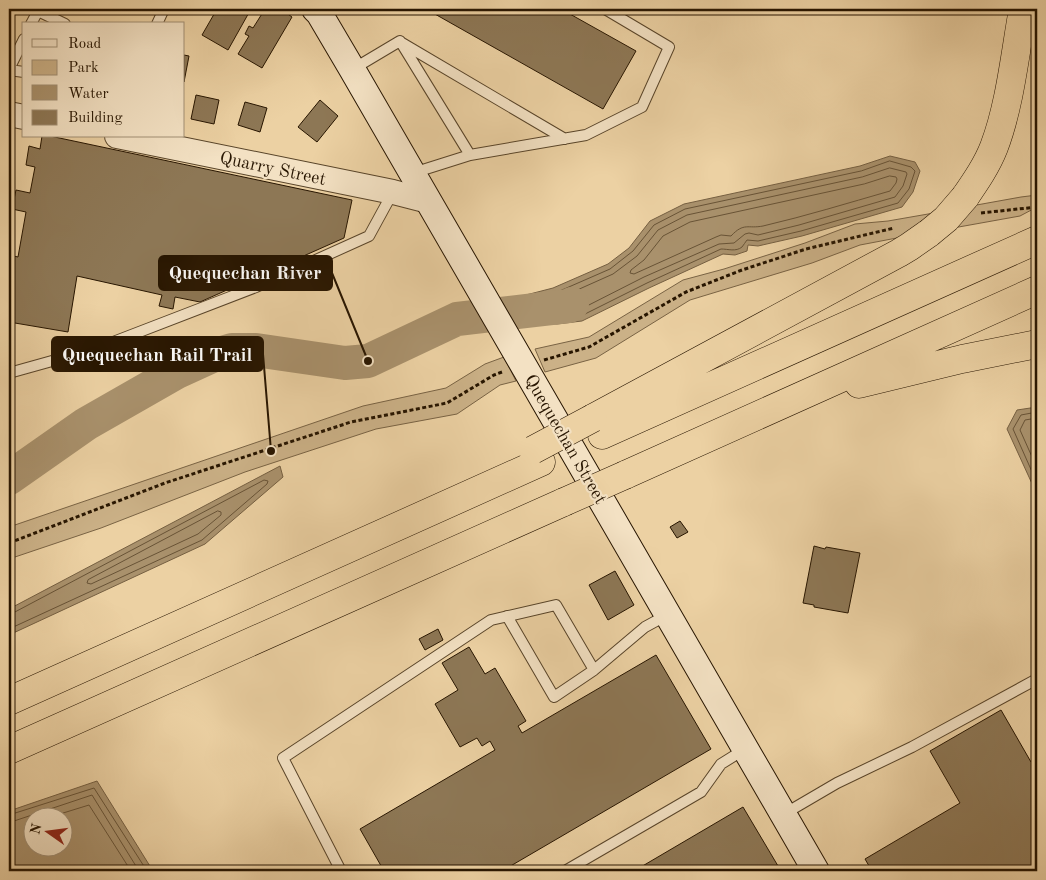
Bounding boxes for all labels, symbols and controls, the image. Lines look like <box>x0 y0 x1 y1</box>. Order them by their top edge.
legend <box>22 22 185 138</box>
text: Road <box>68 37 102 52</box>
text: Park <box>68 61 99 76</box>
text: Water <box>68 87 109 102</box>
text: Building <box>68 111 123 126</box>
street label: Quarry Street <box>218 149 328 189</box>
callout: Quequechan River <box>159 256 332 290</box>
text: Quequechan River <box>168 265 322 284</box>
callout: Quequechan Rail Trail <box>52 337 263 371</box>
text: Quequechan Rail Trail <box>62 347 252 366</box>
street label: Quequechan Street <box>521 372 610 507</box>
north arrow <box>22 808 72 858</box>
text: N <box>28 822 45 836</box>

